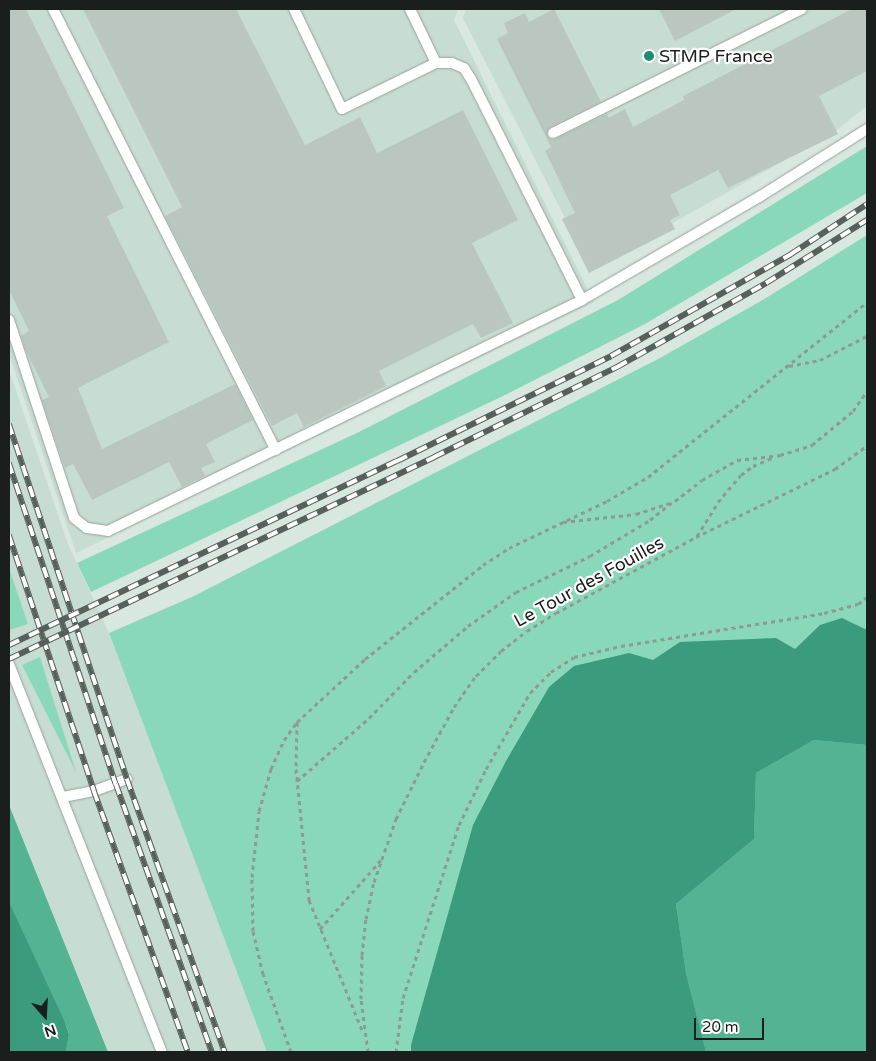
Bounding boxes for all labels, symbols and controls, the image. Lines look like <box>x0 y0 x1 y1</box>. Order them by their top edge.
place label: STMP France <box>659 45 773 67</box>
marker: STMP France <box>643 50 655 62</box>
street label: Le Tour des Fouilles <box>510 532 668 632</box>
north arrow <box>20 991 70 1041</box>
scale bar <box>696 1008 766 1040</box>
text: 20 m <box>702 1018 739 1036</box>
text: N <box>42 1021 58 1041</box>

